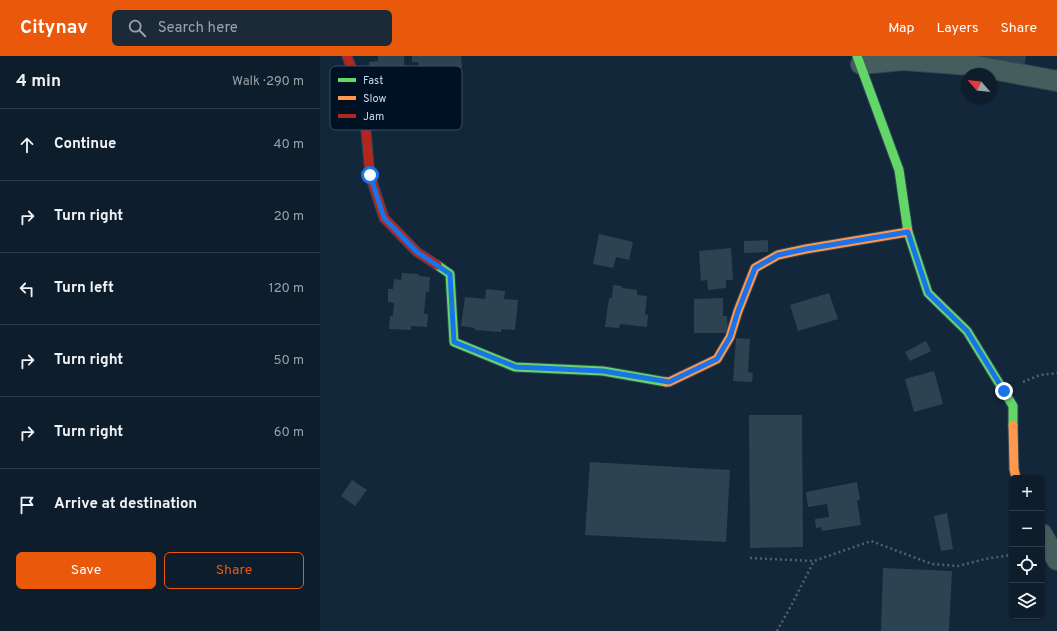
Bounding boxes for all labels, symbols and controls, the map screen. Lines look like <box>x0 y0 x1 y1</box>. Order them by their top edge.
search box <box>112 10 392 46</box>
text: Citynav <box>20 16 88 40</box>
icon: search <box>126 17 148 39</box>
text: Search here <box>158 19 238 38</box>
text: Map <box>888 20 914 37</box>
text: Layers <box>936 20 978 37</box>
text: Share <box>1000 20 1037 37</box>
legend <box>330 66 462 130</box>
north arrow <box>961 68 997 104</box>
text: 4 min <box>16 71 61 93</box>
text: Walk · 290 m <box>232 74 304 90</box>
text: Fast <box>363 74 383 88</box>
text: Slow <box>363 92 386 106</box>
text: Jam <box>363 110 384 124</box>
icon: ahead <box>16 134 38 156</box>
text: Continue <box>54 135 116 154</box>
text: 40 m <box>274 137 304 153</box>
route start <box>361 166 379 184</box>
icon: right <box>16 206 38 228</box>
text: Turn right <box>54 207 123 226</box>
text: 20 m <box>274 209 304 225</box>
icon: left <box>16 278 38 300</box>
text: Turn left <box>54 279 114 298</box>
text: 120 m <box>269 281 304 297</box>
icon: right <box>16 350 38 372</box>
text: Turn right <box>54 351 123 370</box>
text: 50 m <box>274 353 304 369</box>
route end <box>995 382 1013 400</box>
icon: right <box>16 422 38 444</box>
text: Turn right <box>54 423 123 442</box>
text: 60 m <box>274 425 304 441</box>
map controls <box>1009 475 1045 619</box>
button: + <box>1009 475 1045 511</box>
icon: arrive <box>16 494 38 516</box>
text: Arrive at destination <box>54 495 197 514</box>
button: − <box>1009 511 1045 547</box>
button: locate <box>1009 547 1045 583</box>
button: Save <box>16 552 156 589</box>
button: Share <box>164 552 304 589</box>
button: layers <box>1009 583 1045 619</box>

